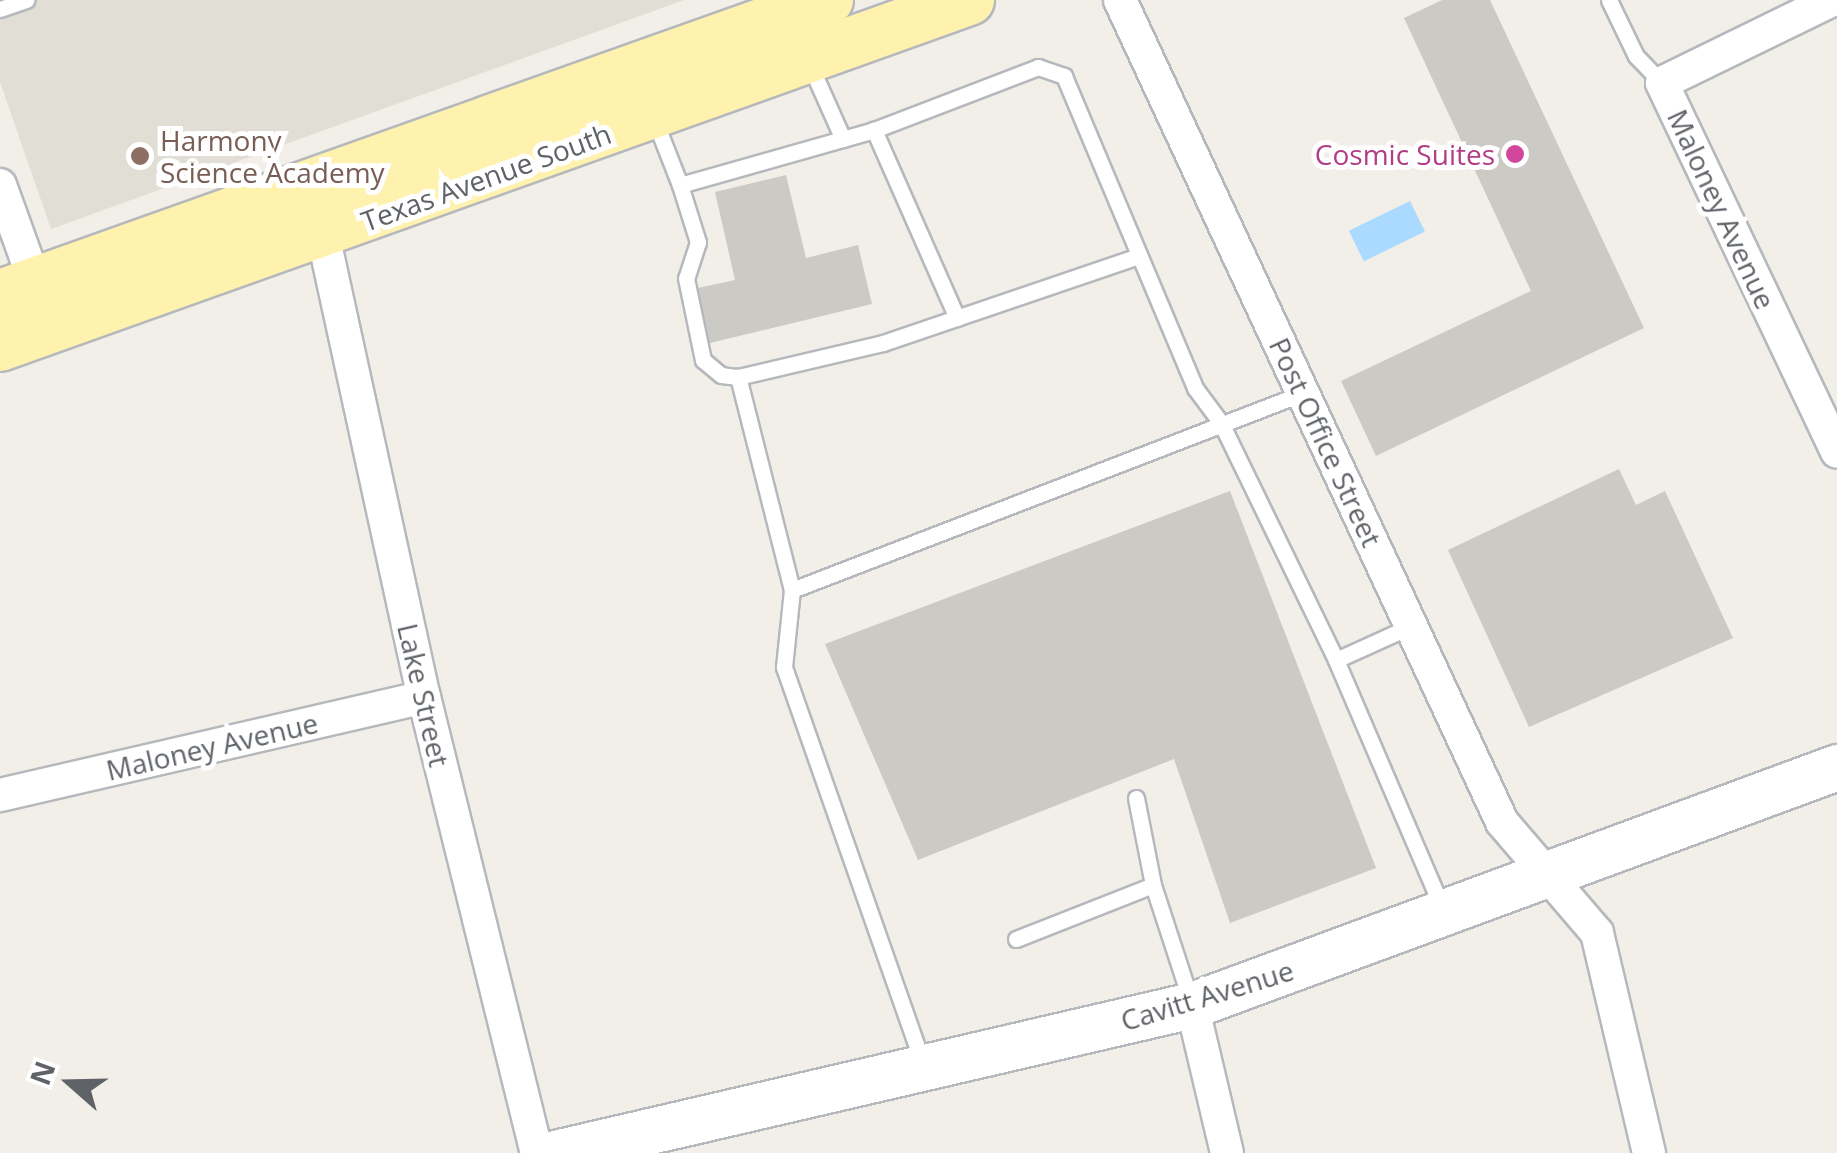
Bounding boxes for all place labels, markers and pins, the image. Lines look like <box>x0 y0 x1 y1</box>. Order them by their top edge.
place label: Harmony Science Academy <box>160 123 385 189</box>
place label: Cosmic Suites <box>1315 137 1495 171</box>
marker: Cosmic Suites <box>1504 143 1526 165</box>
marker: Harmony Science Academy <box>129 145 151 167</box>

